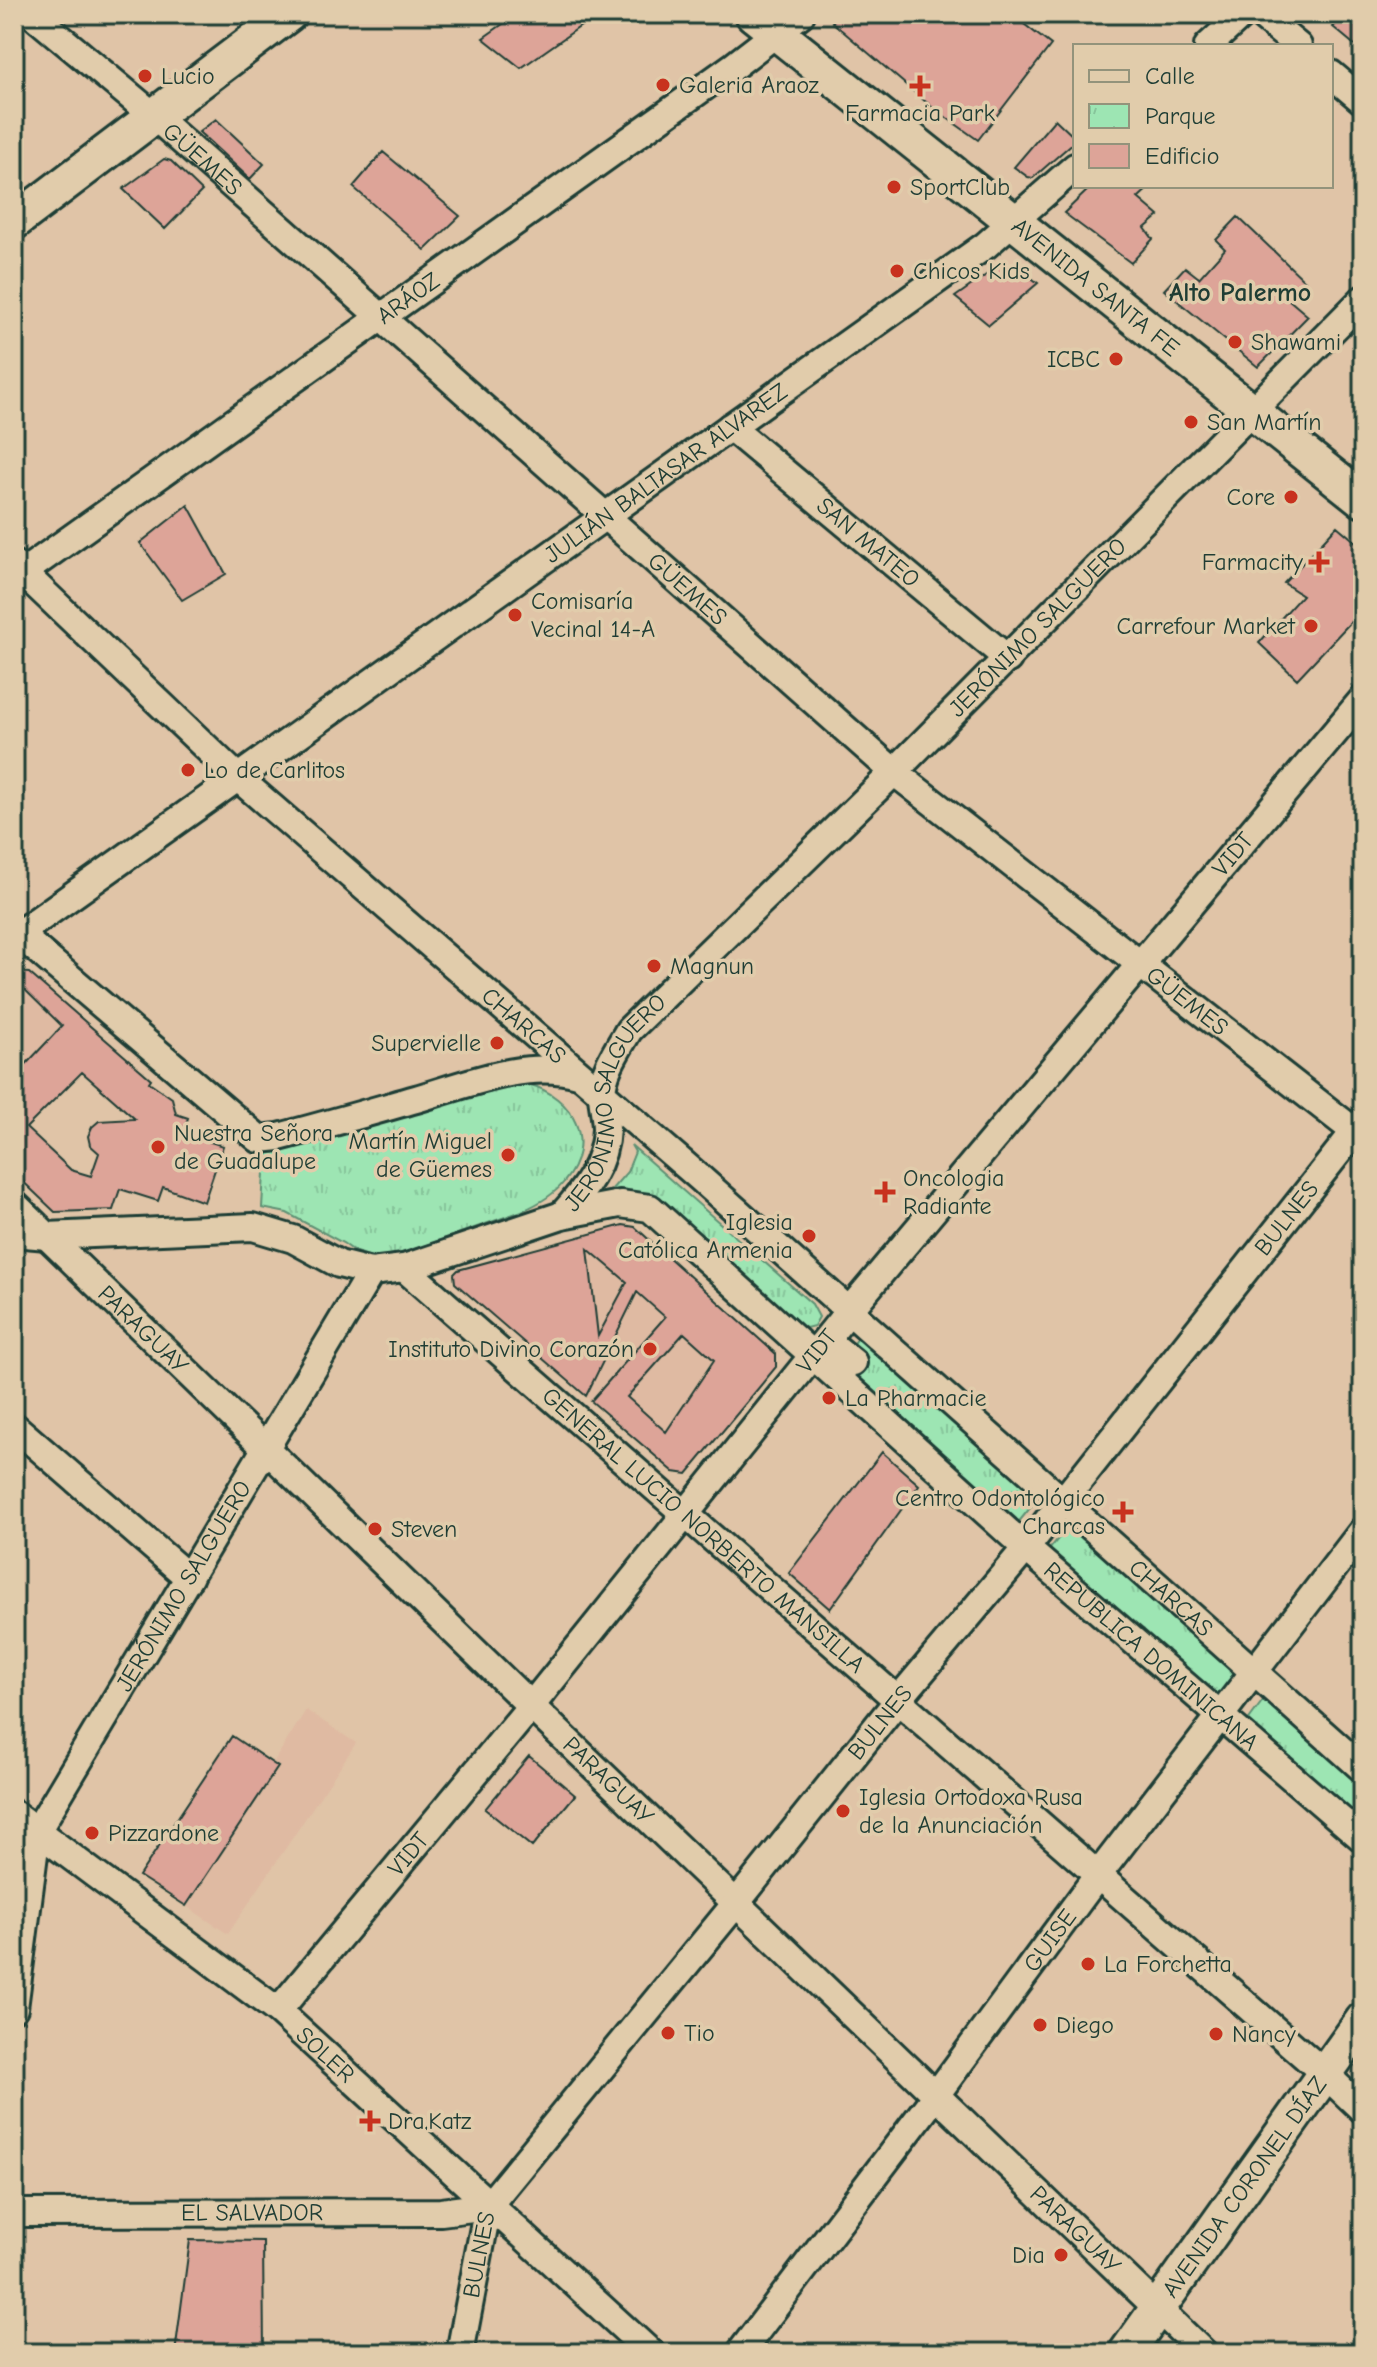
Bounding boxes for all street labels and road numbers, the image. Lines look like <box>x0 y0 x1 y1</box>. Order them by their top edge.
street label: GÜEMES <box>157 117 248 201</box>
street label: AVENIDA SANTA FE <box>1006 212 1185 362</box>
street label: ARÁOZ <box>371 266 445 330</box>
street label: JULIÁN BALTASAR ÁLVAREZ <box>539 377 793 569</box>
street label: SAN MATEO <box>811 491 925 593</box>
street label: JERÓNIMO SALGUERO <box>943 532 1132 722</box>
street label: GÜEMES <box>642 547 733 631</box>
street label: VIDT <box>1206 826 1259 882</box>
street label: GÜEMES <box>1141 960 1234 1042</box>
street label: CHARCAS <box>476 981 572 1070</box>
street label: JERÓNIMO SALGUERO <box>558 988 672 1217</box>
street label: BULNES <box>1248 1175 1324 1261</box>
street label: PARAGUAY <box>92 1279 195 1380</box>
street label: VIDT <box>790 1323 843 1379</box>
street label: GENERAL LUCIO NORBERTO MANSILLA <box>536 1381 871 1679</box>
street label: JERÓNIMO SALGUERO <box>110 1476 257 1696</box>
street label: CHARCAS <box>1124 1553 1219 1642</box>
street label: REPÚBLICA DOMINICANA <box>1038 1556 1264 1756</box>
street label: BULNES <box>842 1680 918 1765</box>
street label: PARAGUAY <box>557 1731 660 1831</box>
street label: VIDT <box>382 1826 435 1882</box>
street label: GUISE <box>1018 1904 1082 1977</box>
street label: SOLER <box>291 2021 361 2088</box>
street label: AVENIDA CORONEL DÍAZ <box>1156 2071 1332 2303</box>
street label: PARAGUAY <box>1024 2180 1127 2280</box>
street label: EL SALVADOR <box>181 2198 323 2227</box>
street label: BULNES <box>457 2209 501 2300</box>

